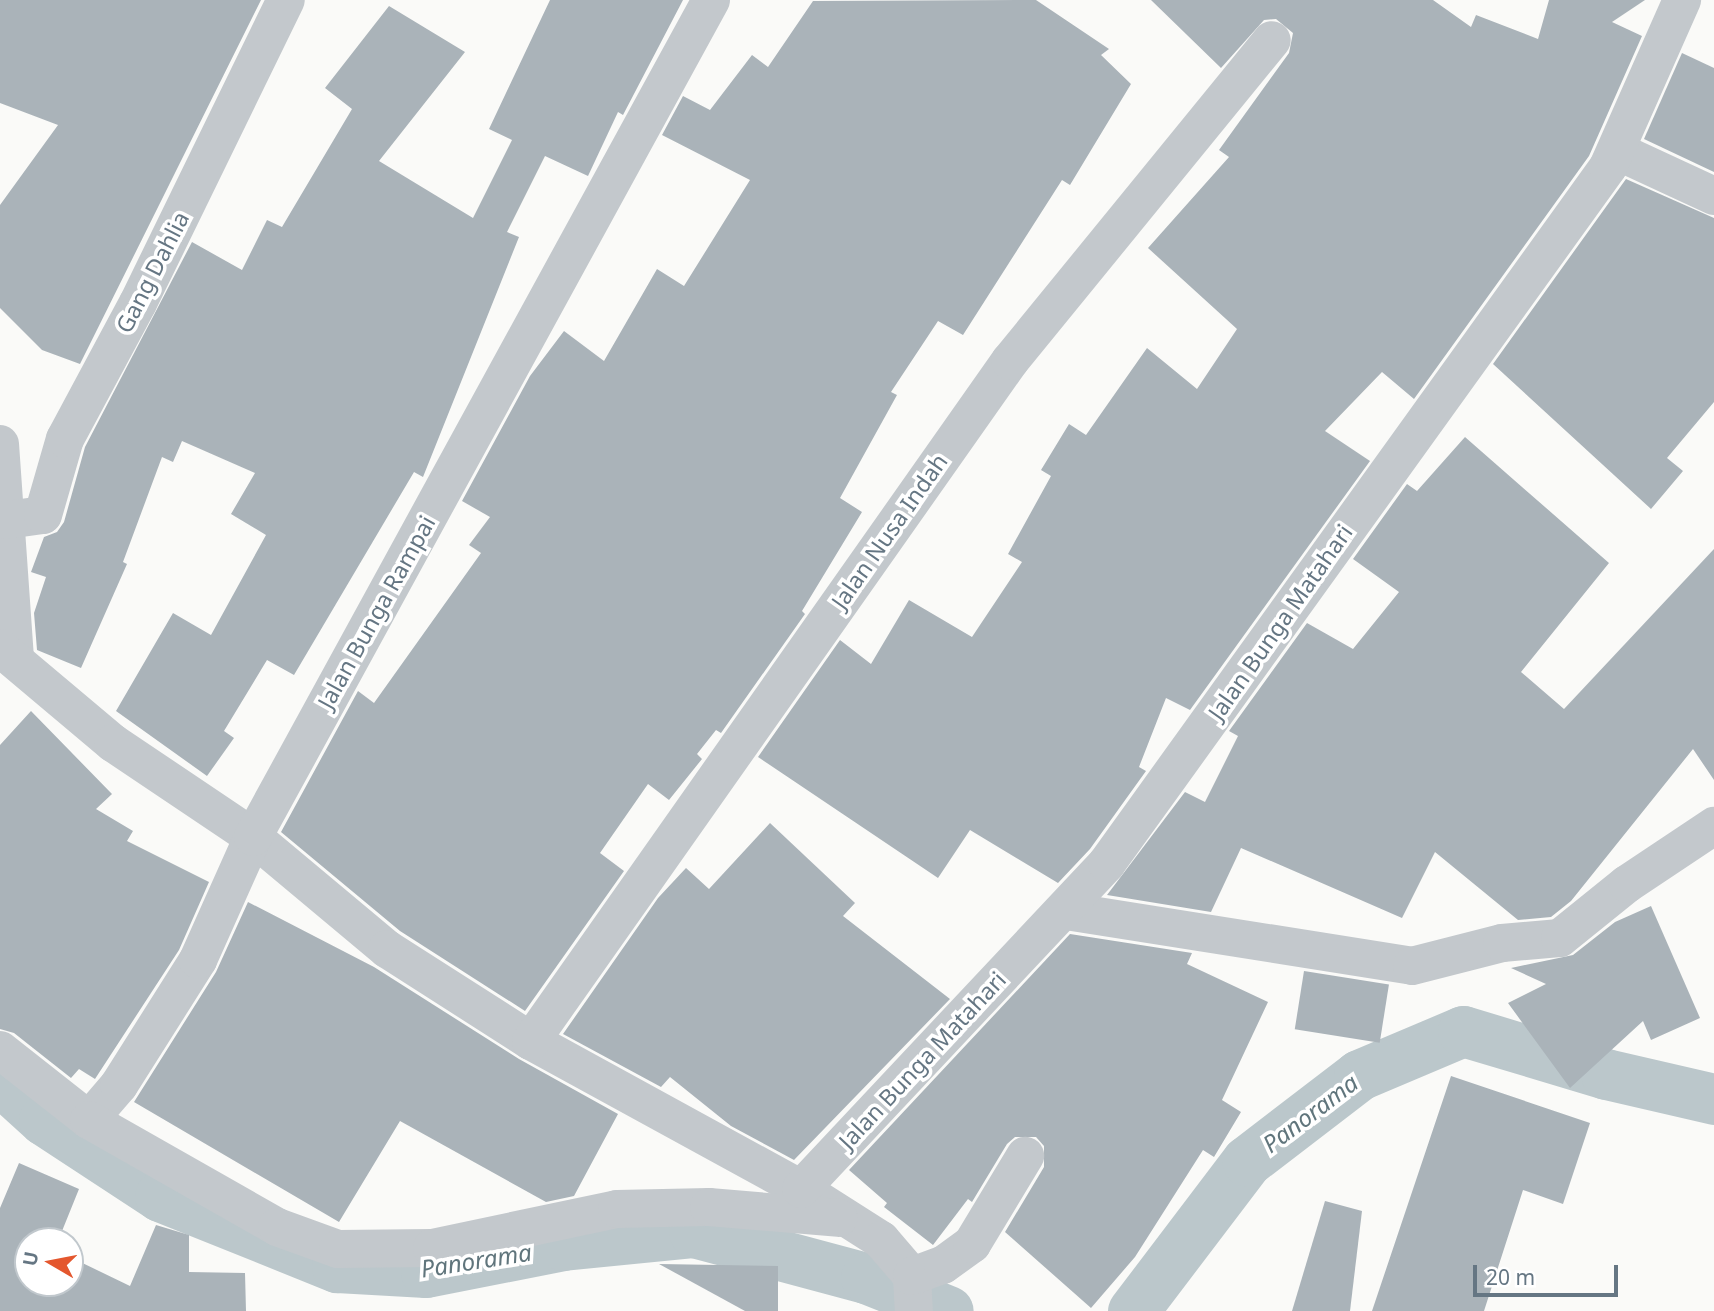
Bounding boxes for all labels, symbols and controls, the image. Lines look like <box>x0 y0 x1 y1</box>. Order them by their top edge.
street label: Gang Dahlia <box>110 207 194 337</box>
street label: Jalan Nusa Indah <box>825 448 953 614</box>
street label: Jalan Bunga Rampai <box>311 511 441 713</box>
street label: Jalan Bunga Matahari <box>1202 519 1358 725</box>
street label: Jalan Bunga Matahari <box>833 966 1011 1154</box>
water label: Panorama <box>1257 1068 1363 1158</box>
north arrow <box>14 1227 84 1297</box>
water label: Panorama <box>418 1237 534 1283</box>
text: U <box>16 1249 44 1268</box>
scale bar <box>1476 1252 1621 1296</box>
text: 20 m <box>1486 1263 1535 1291</box>

